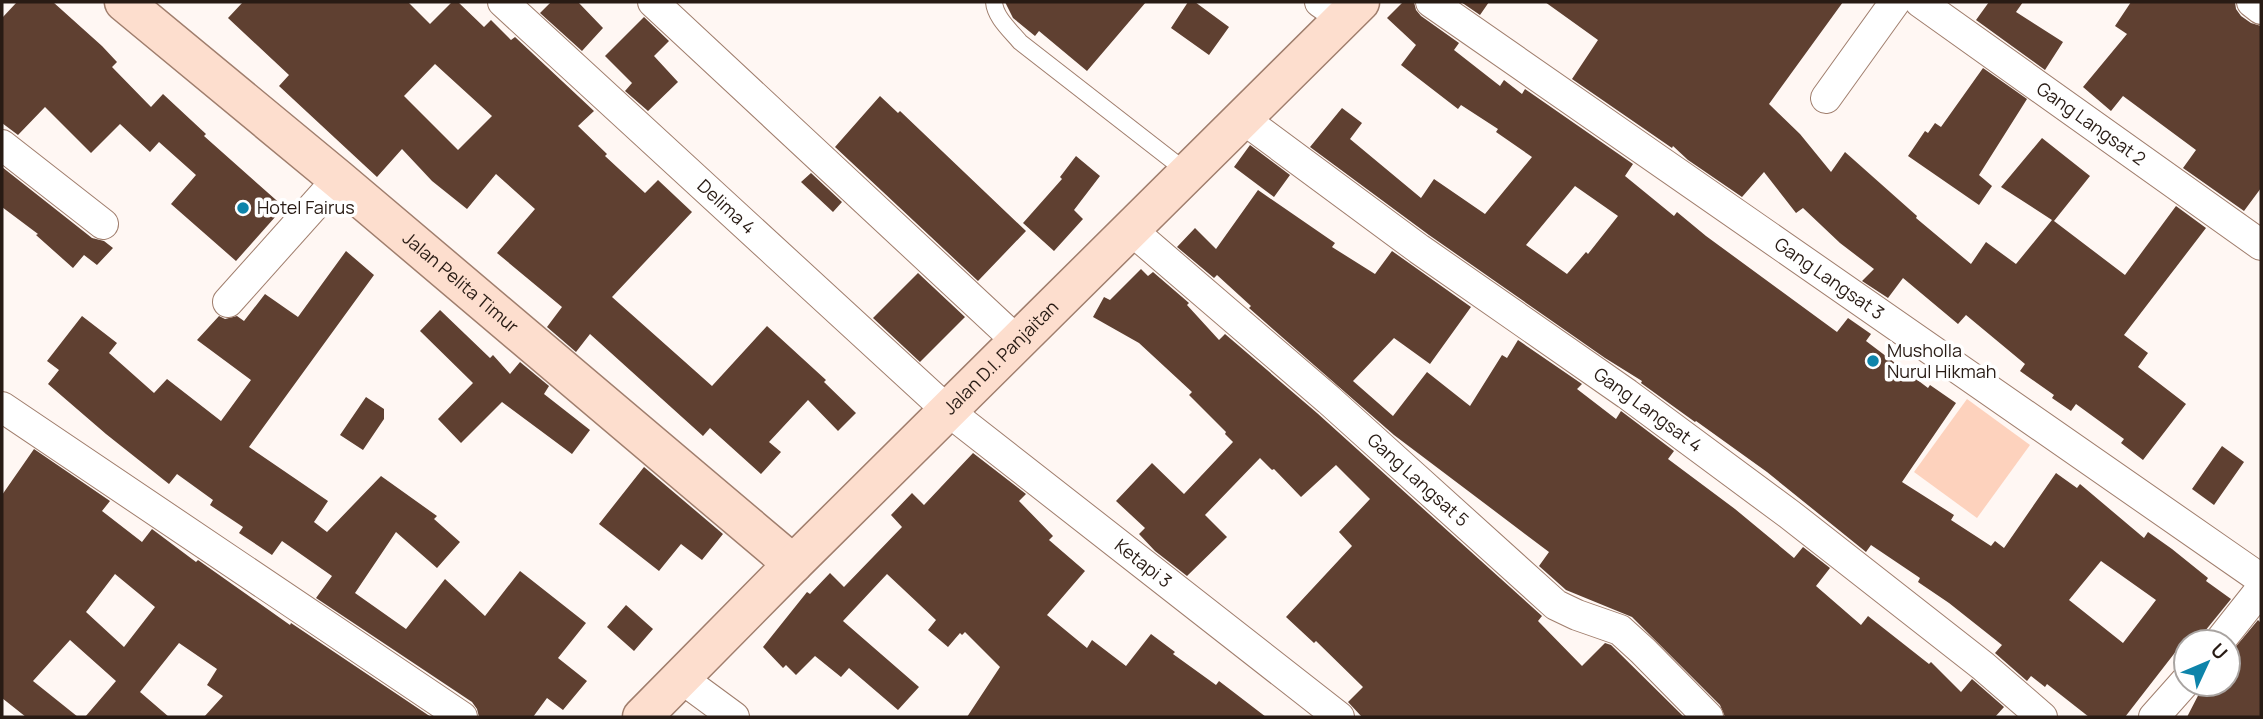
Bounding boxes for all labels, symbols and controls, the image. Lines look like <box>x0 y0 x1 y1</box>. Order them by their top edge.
street label: Gang Langsat 2 <box>2032 76 2151 170</box>
street label: Delima 4 <box>693 174 761 239</box>
place label: Hotel Fairus <box>257 195 355 219</box>
marker: Hotel Fairus <box>235 200 251 216</box>
street label: Jalan Pelita Timur <box>398 226 524 338</box>
street label: Gang Langsat 3 <box>1770 231 1889 325</box>
street label: Jalan D.I. Panjaitan <box>938 295 1063 419</box>
place label: Musholla Nurul Hikmah <box>1887 338 1996 383</box>
marker: Musholla Nurul Hikmah <box>1865 353 1881 369</box>
street label: Gang Langsat 4 <box>1589 361 1708 457</box>
street label: Gang Langsat 5 <box>1363 427 1474 532</box>
street label: Ketapi 3 <box>1110 533 1177 593</box>
north arrow <box>2172 628 2242 698</box>
text: U <box>2205 637 2233 665</box>

